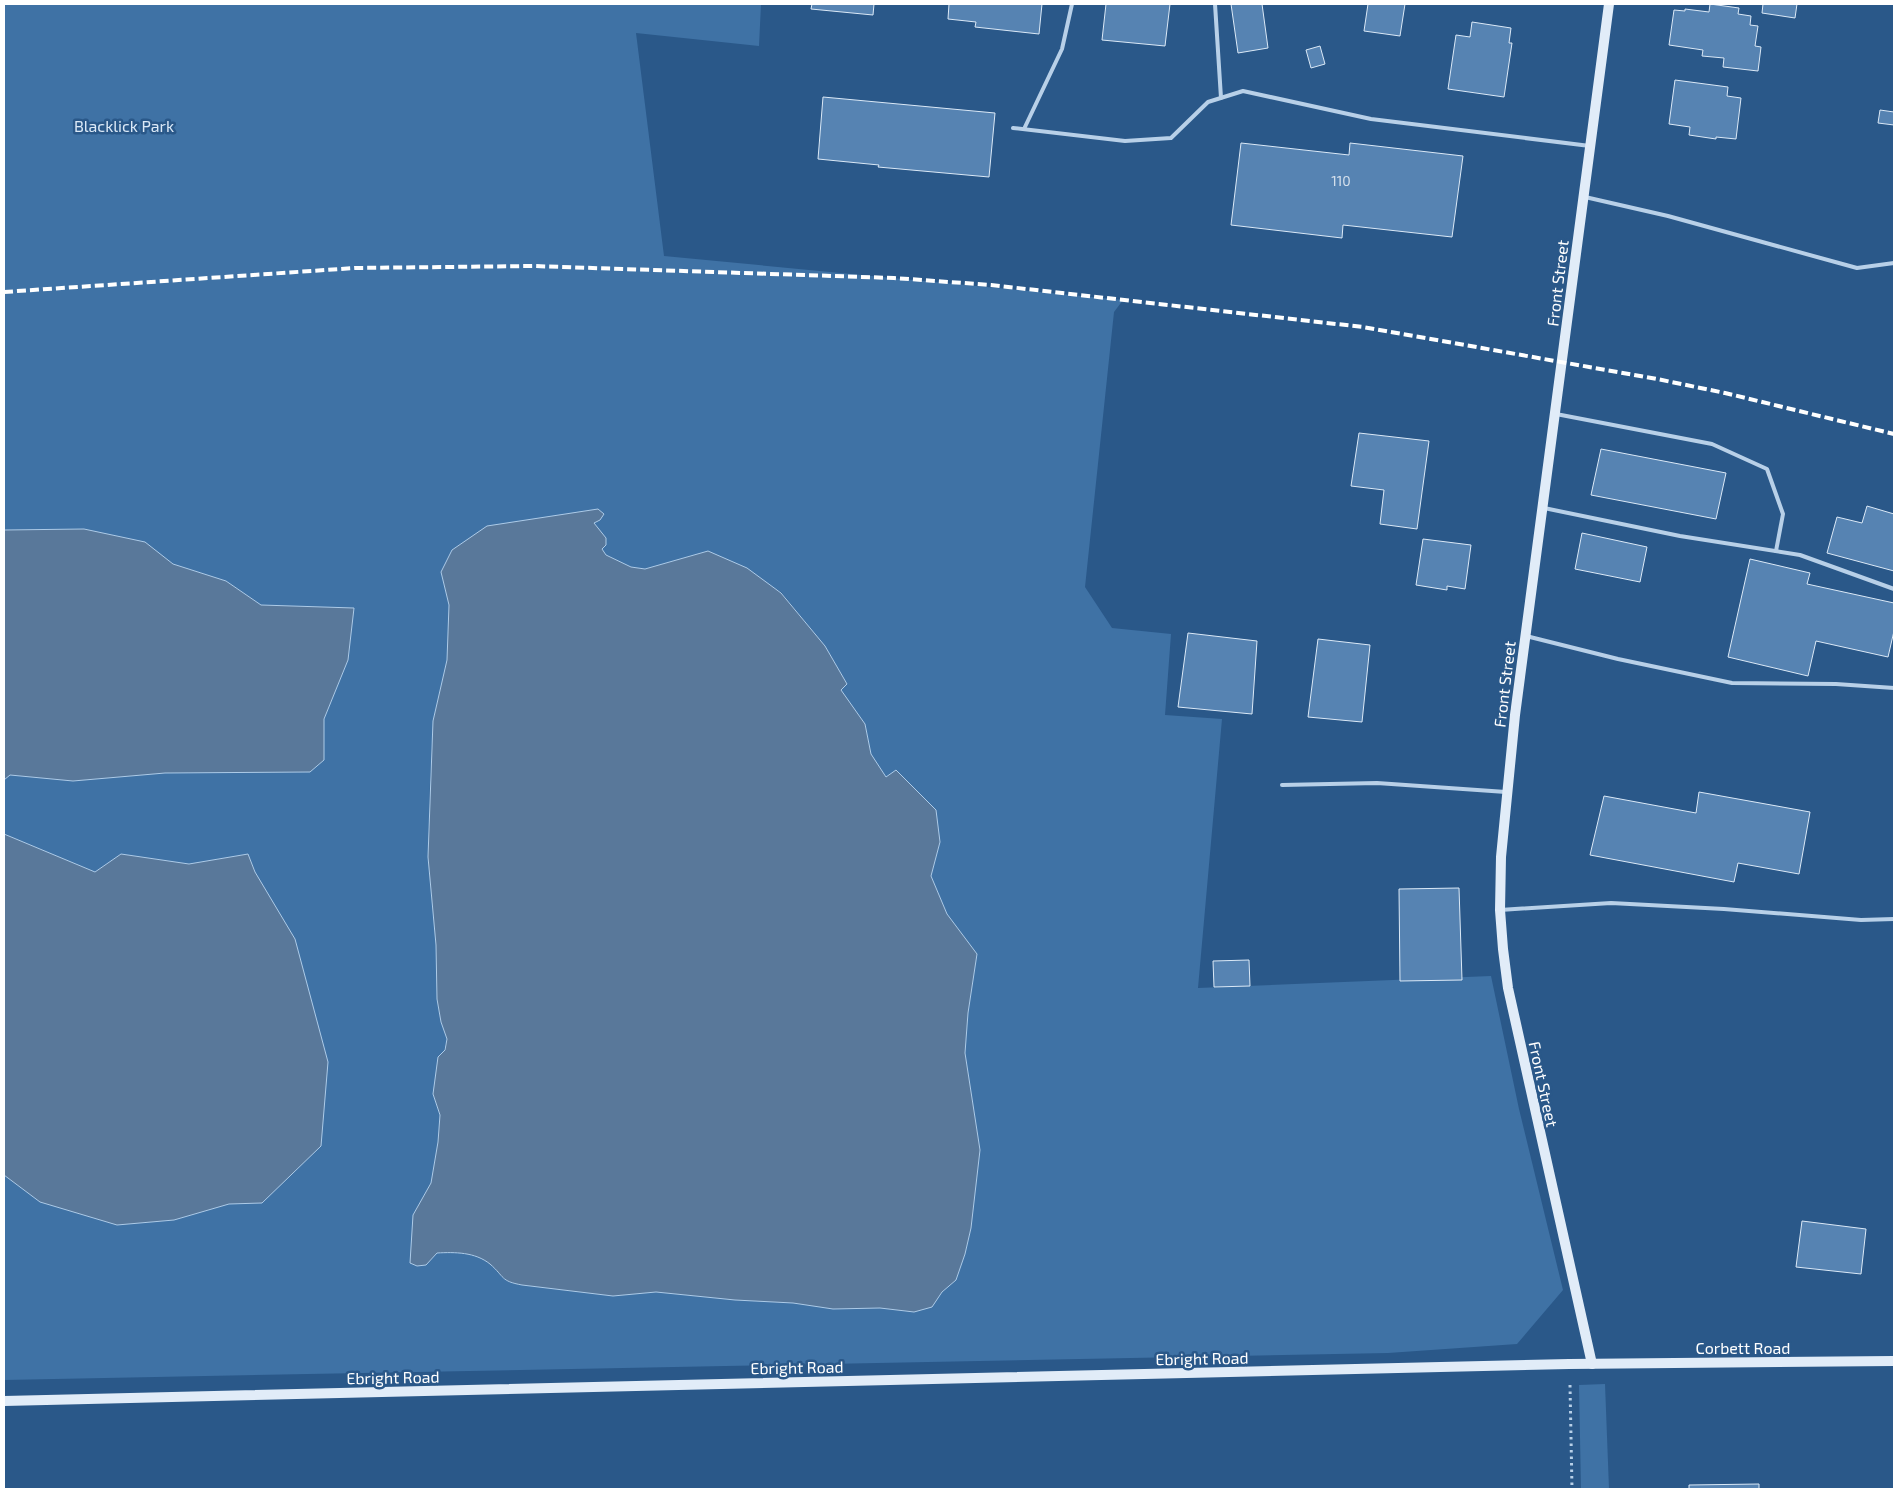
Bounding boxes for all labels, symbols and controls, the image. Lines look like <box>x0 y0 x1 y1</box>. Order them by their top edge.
park label: Blacklick Park <box>74 116 174 135</box>
house number: 110 <box>1331 172 1351 189</box>
street label: Front Street <box>1542 239 1572 327</box>
street label: Front Street <box>1489 640 1519 728</box>
street label: Front Street <box>1526 1039 1562 1129</box>
street label: Corbett Road <box>1696 1338 1790 1357</box>
street label: Ebright Road <box>1155 1348 1249 1368</box>
street label: Ebright Road <box>750 1357 844 1377</box>
street label: Ebright Road <box>346 1367 440 1387</box>

